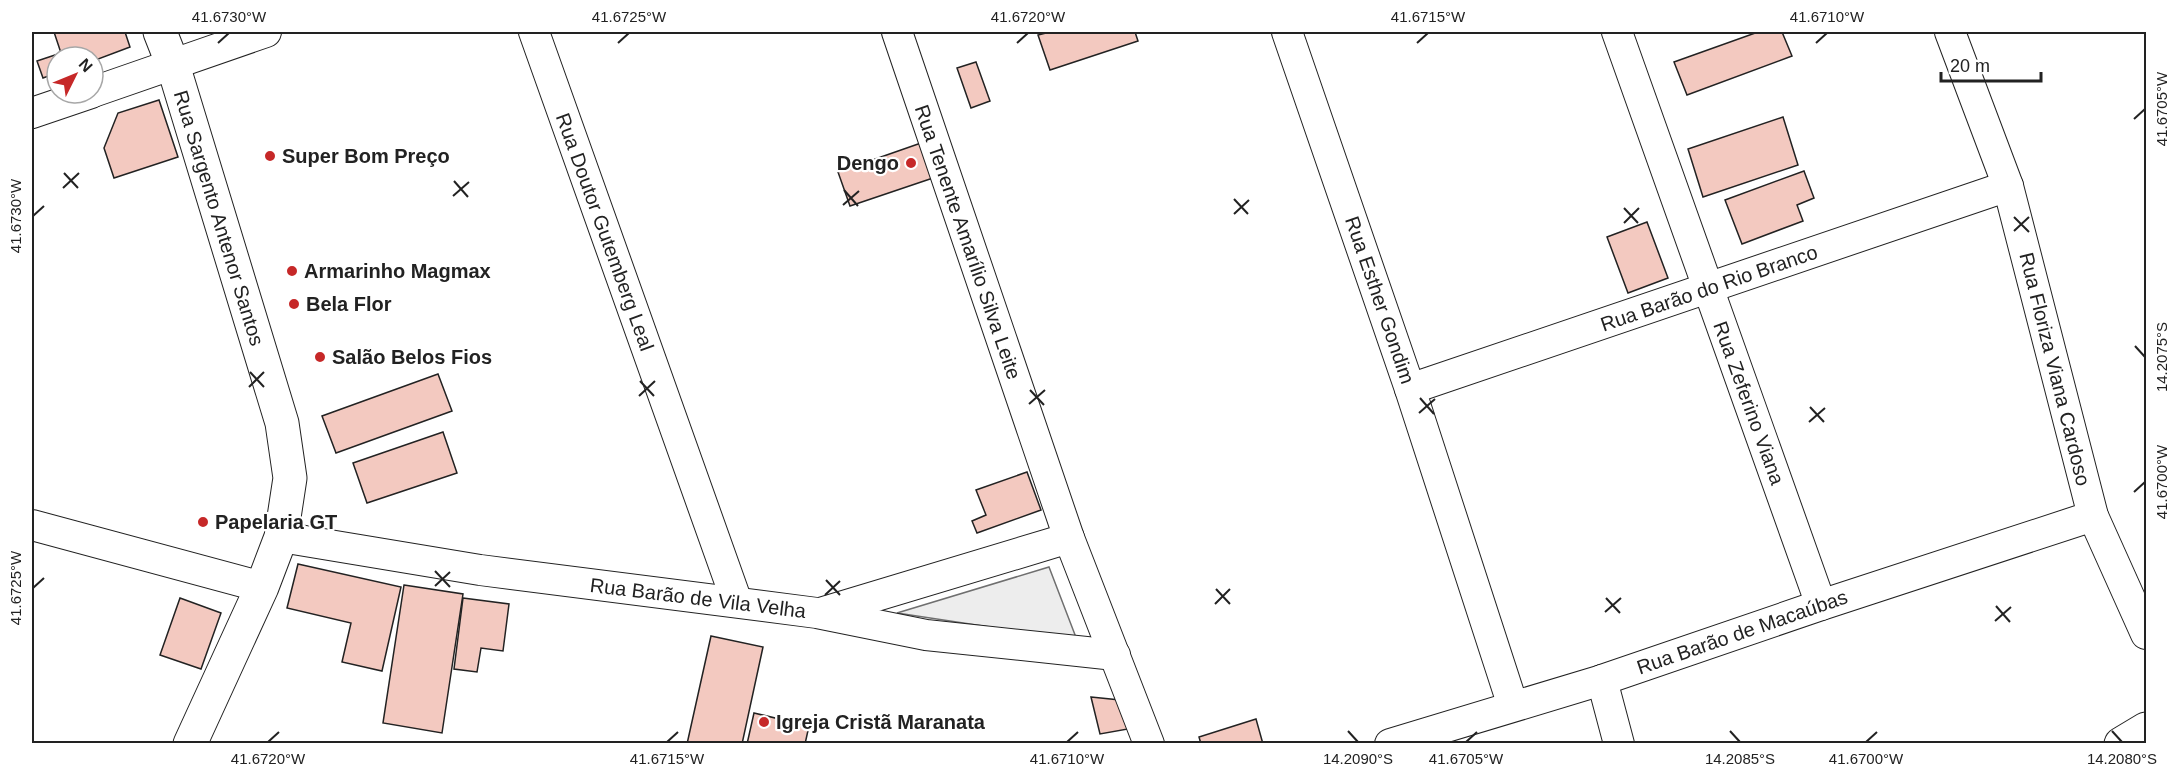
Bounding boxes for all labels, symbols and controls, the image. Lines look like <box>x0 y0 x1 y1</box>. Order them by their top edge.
text: 41.6730°W <box>192 8 267 25</box>
text: 41.6725°W <box>592 8 667 25</box>
text: 41.6720°W <box>991 8 1066 25</box>
text: 41.6715°W <box>1391 8 1466 25</box>
text: 41.6710°W <box>1790 8 1865 25</box>
north arrow <box>45 45 105 105</box>
scale bar <box>1941 45 2042 83</box>
text: N <box>75 55 96 75</box>
text: 20 m <box>1950 56 1990 76</box>
text: 41.6705°W <box>2153 71 2170 146</box>
street label: Rua Sargento Antenor Santos <box>170 88 268 348</box>
street label: Rua Tenente Amarílio Silva Leite <box>911 102 1025 382</box>
street label: Rua Doutor Gutemberg Leal <box>552 110 658 354</box>
place label: Super Bom Preço <box>282 145 450 167</box>
marker: Super Bom Preço <box>263 149 277 163</box>
place label: Dengo <box>837 152 899 174</box>
marker: Dengo <box>904 156 918 170</box>
text: 41.6730°W <box>7 178 24 253</box>
street label: Rua Esther Gondim <box>1341 213 1419 387</box>
street label: Rua Barão do Rio Branco <box>1598 240 1820 336</box>
street label: Rua Floriza Viana Cardoso <box>2015 250 2095 488</box>
place label: Armarinho Magmax <box>304 260 491 282</box>
marker: Armarinho Magmax <box>285 264 299 278</box>
place label: Bela Flor <box>306 293 392 315</box>
marker: Bela Flor <box>287 297 301 311</box>
street label: Rua Zeferino Viana <box>1709 318 1789 488</box>
text: 14.2075°S <box>2153 322 2170 392</box>
place label: Salão Belos Fios <box>332 346 492 368</box>
marker: Salão Belos Fios <box>313 350 327 364</box>
text: 41.6700°W <box>2153 444 2170 519</box>
place label: Papelaria GT <box>215 511 337 533</box>
marker: Papelaria GT <box>196 515 210 529</box>
text: 41.6725°W <box>7 550 24 625</box>
street label: Rua Barão de Vila Velha <box>589 574 808 622</box>
street label: Rua Barão de Macaúbas <box>1634 586 1850 678</box>
place label: Igreja Cristã Maranata <box>776 711 986 733</box>
marker: Igreja Cristã Maranata <box>757 715 771 729</box>
text: 41.6720°W <box>231 750 306 767</box>
text: 41.6715°W <box>630 750 705 767</box>
text: 41.6710°W <box>1030 750 1105 767</box>
text: 14.2090°S <box>1323 750 1393 767</box>
text: 41.6705°W <box>1429 750 1504 767</box>
text: 14.2085°S <box>1705 750 1775 767</box>
text: 41.6700°W <box>1829 750 1904 767</box>
text: 14.2080°S <box>2087 750 2157 767</box>

